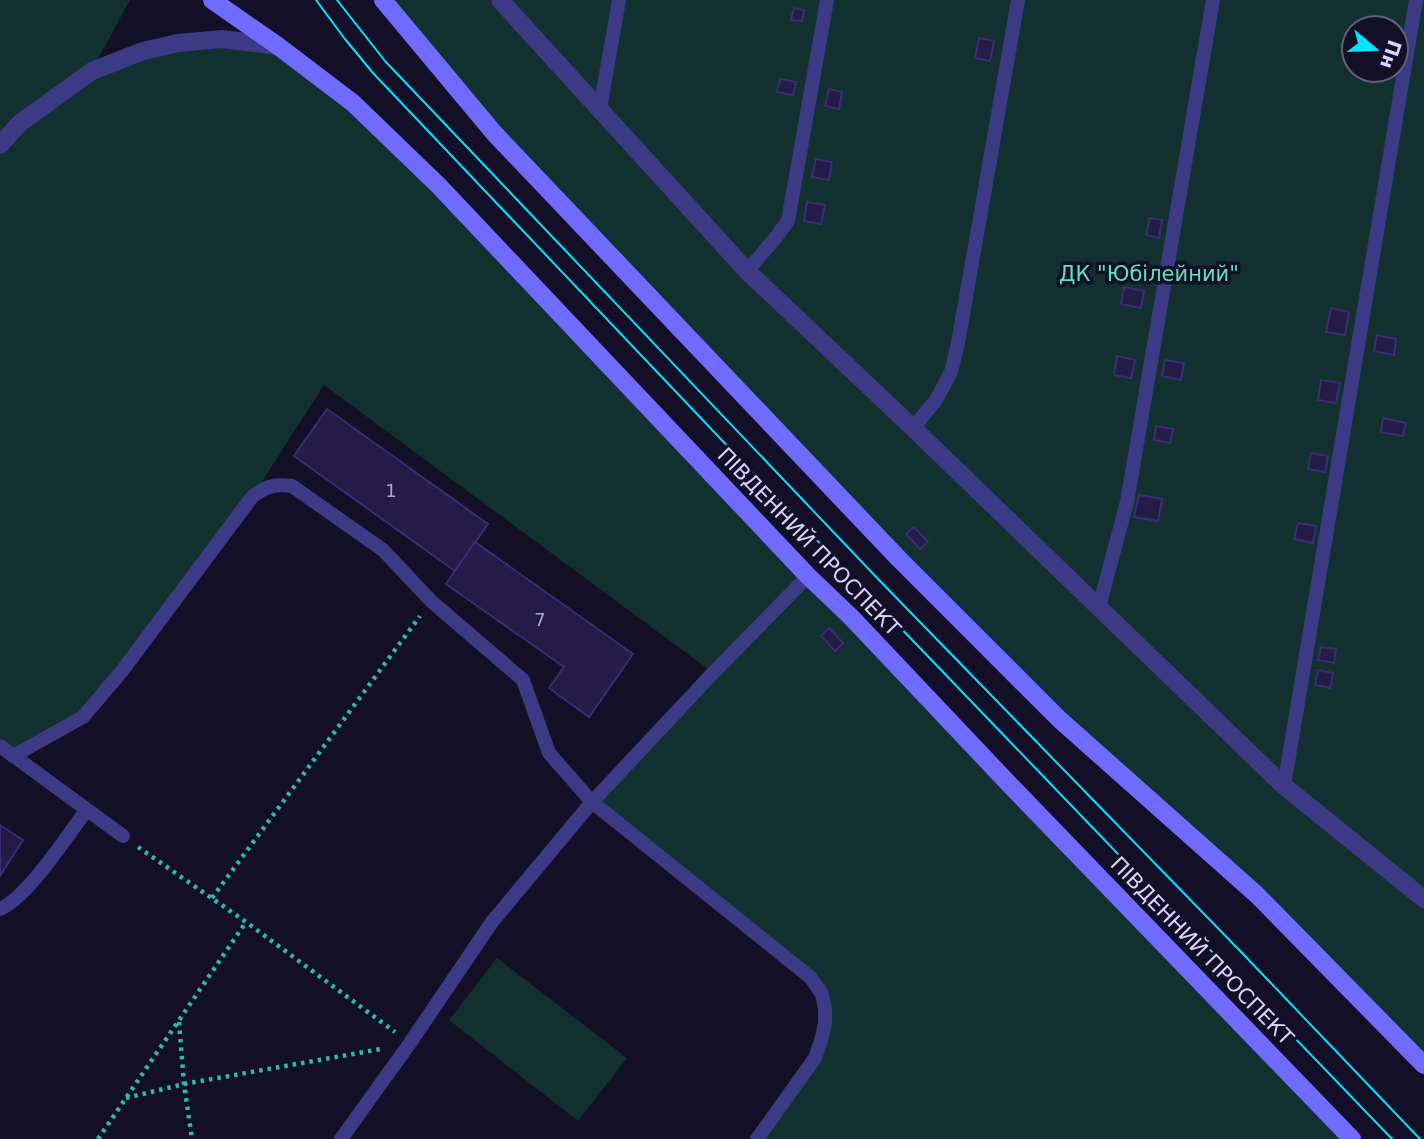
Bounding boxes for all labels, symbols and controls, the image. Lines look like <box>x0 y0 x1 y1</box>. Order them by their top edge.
north arrow <box>1340 14 1410 84</box>
text: Пн <box>1376 37 1406 72</box>
park label: ДК "Юбілейний" <box>1059 262 1239 286</box>
street label: ПІВДЕННИЙ ПРОСПЕКТ <box>713 442 906 641</box>
house number: 1 <box>385 480 397 501</box>
house number: 7 <box>534 609 546 630</box>
street label: ПІВДЕННИЙ ПРОСПЕКТ <box>1106 851 1299 1050</box>

